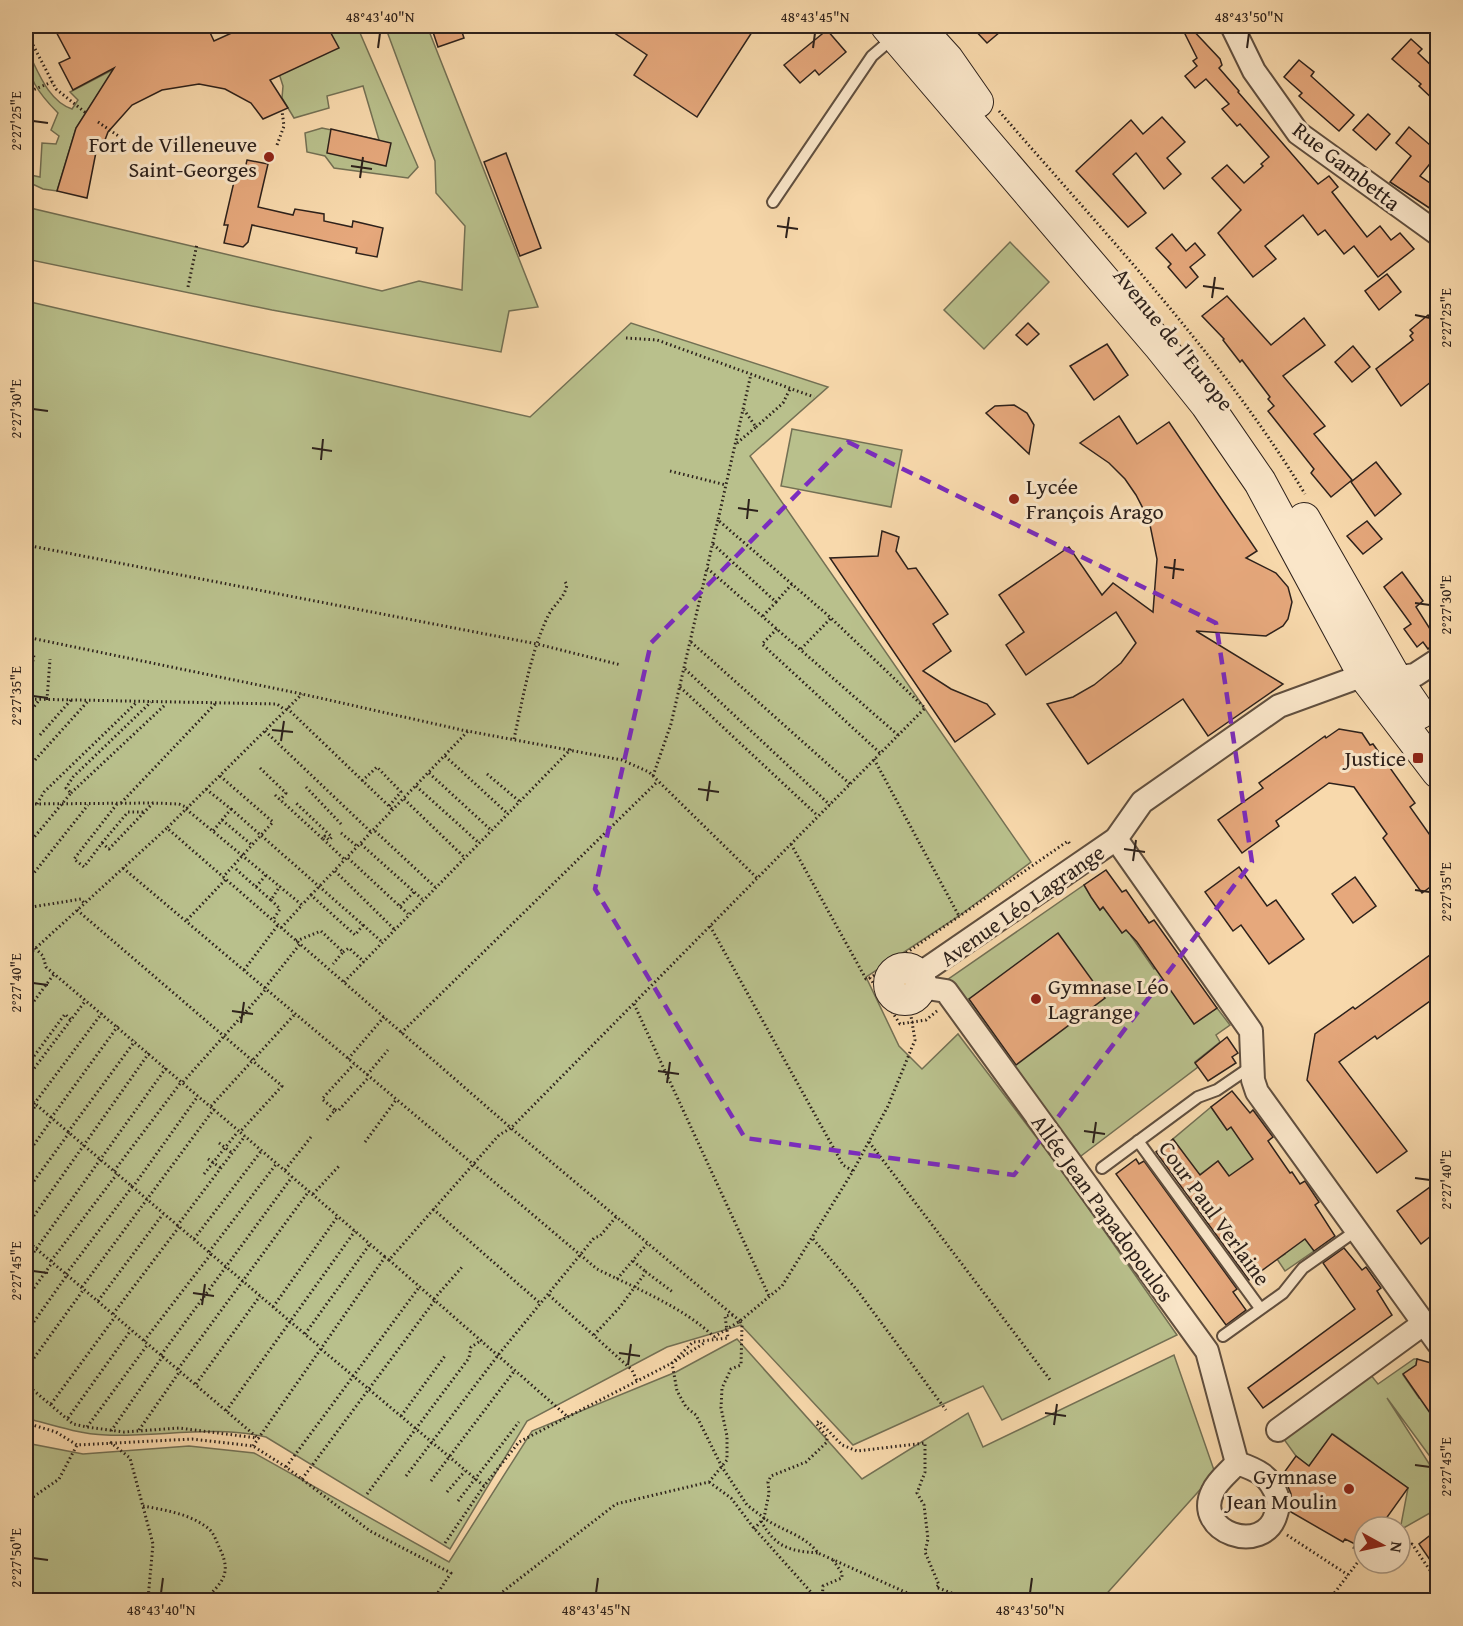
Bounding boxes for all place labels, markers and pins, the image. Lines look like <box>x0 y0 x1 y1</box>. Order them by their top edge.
place label: Fort de Villeneuve Saint-Georges <box>89 128 257 185</box>
marker: Fort de Villeneuve Saint-Georges <box>262 150 276 164</box>
place label: Lycée François Arago <box>1026 470 1164 527</box>
marker: Lycée François Arago <box>1007 492 1021 506</box>
place label: Justice <box>1341 742 1406 774</box>
marker: Justice <box>1411 751 1425 765</box>
place label: Gymnase Léo Lagrange <box>1048 970 1169 1027</box>
marker: Gymnase Léo Lagrange <box>1029 992 1043 1006</box>
place label: Gymnase Jean Moulin <box>1223 1460 1338 1517</box>
marker: Gymnase Jean Moulin <box>1342 1482 1356 1496</box>

